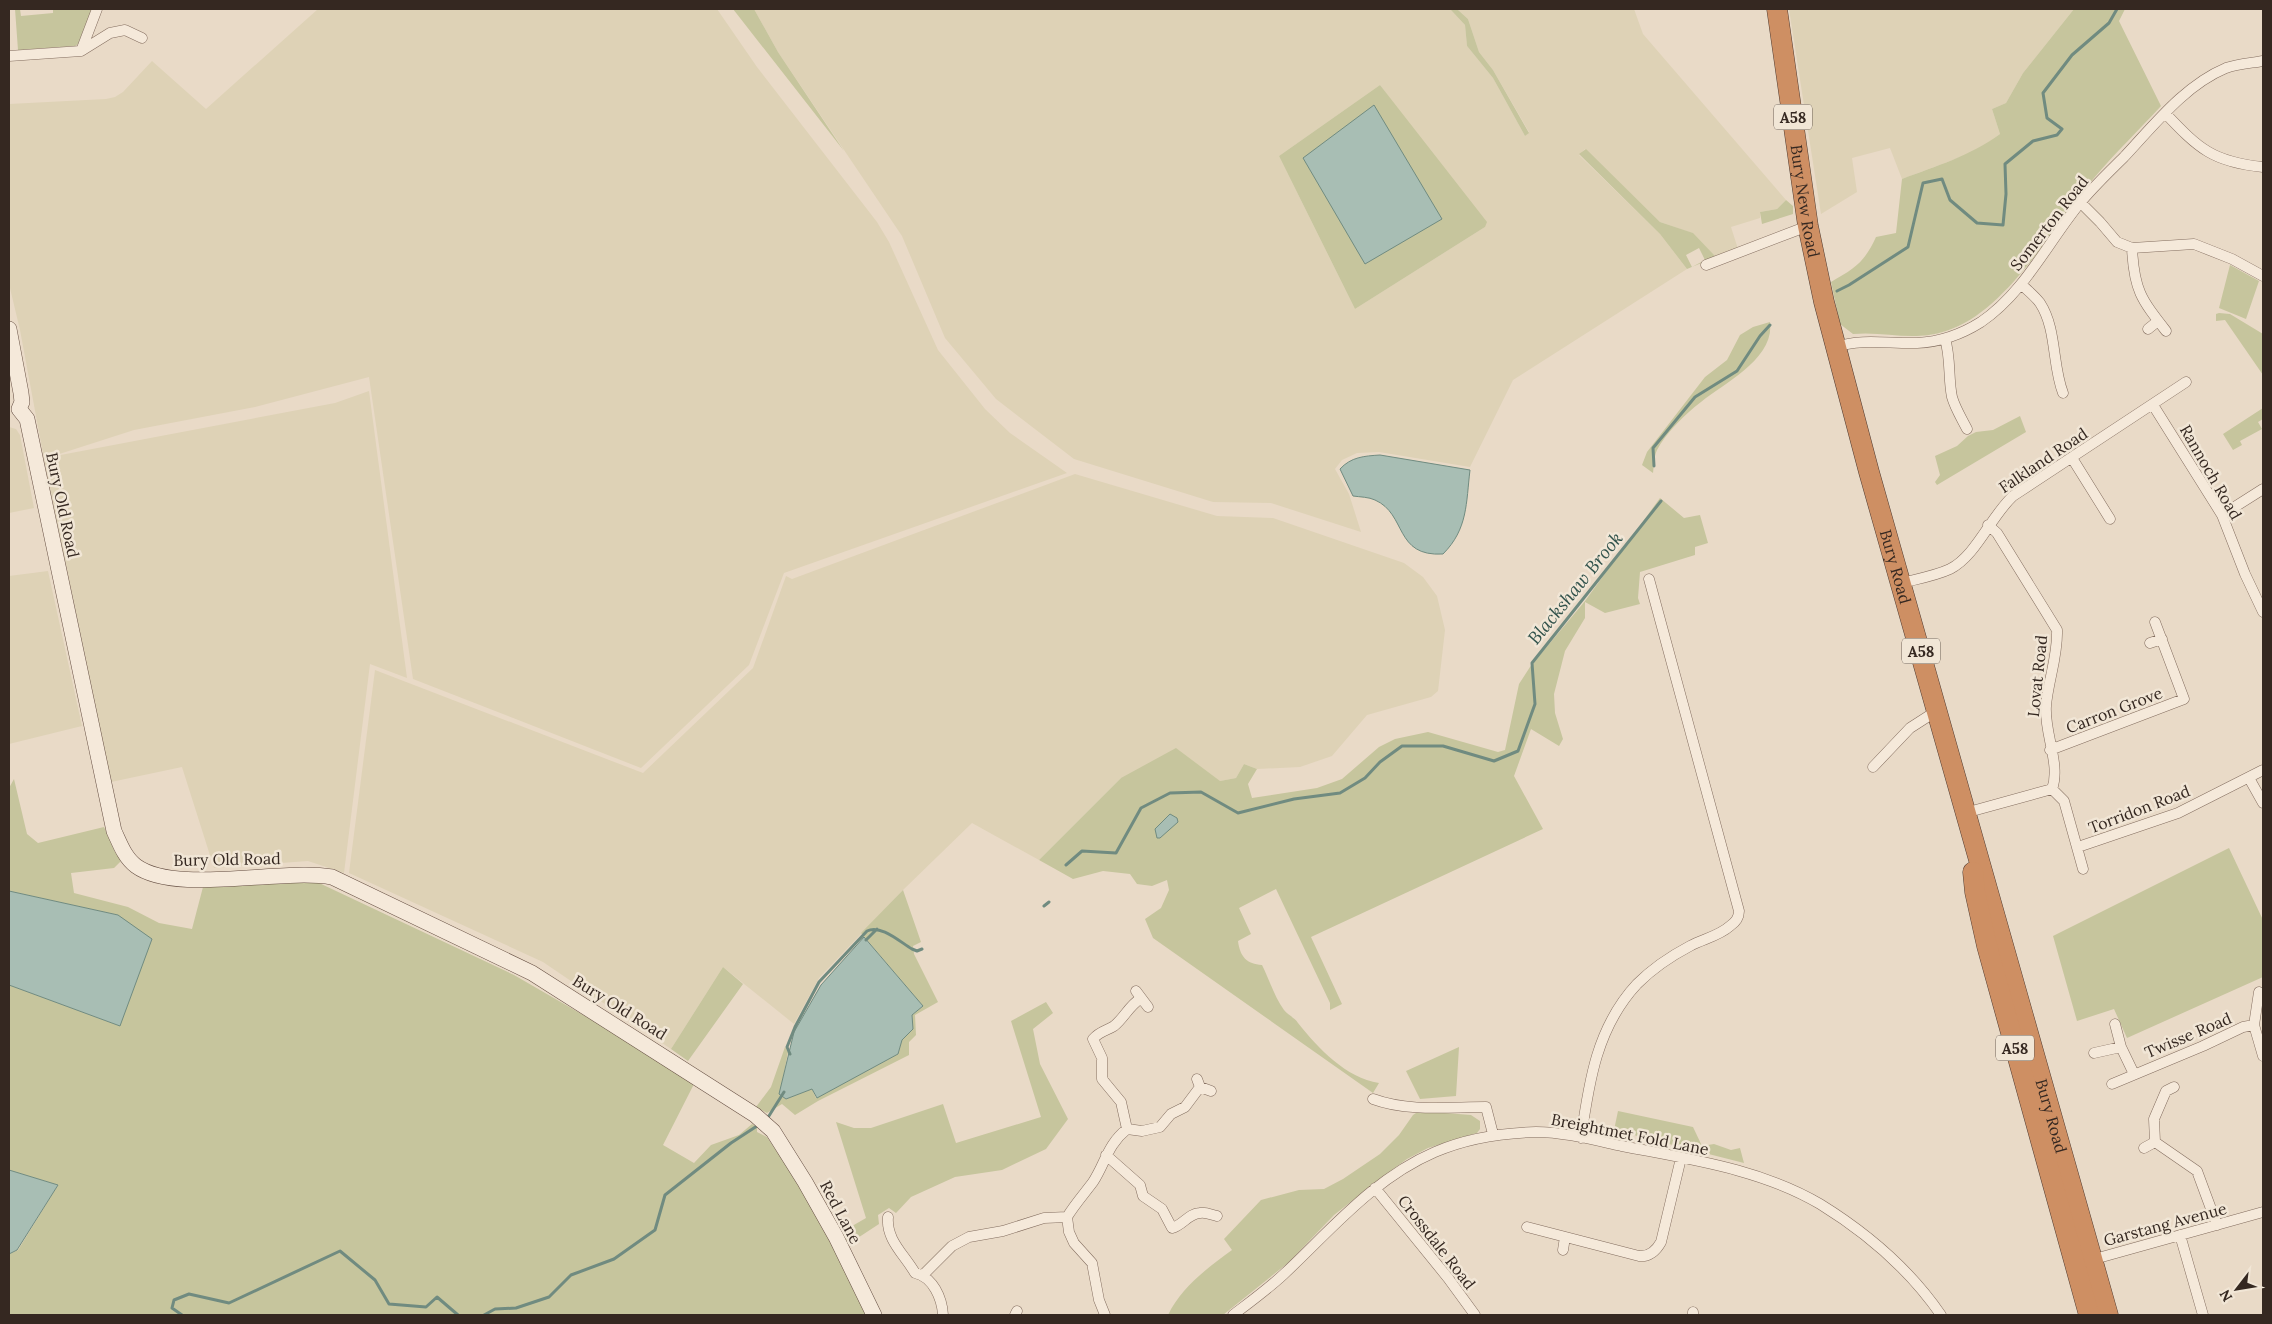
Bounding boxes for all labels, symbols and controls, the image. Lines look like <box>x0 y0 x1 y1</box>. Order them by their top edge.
road number: A58 <box>1774 104 1812 130</box>
street label: Bury New Road <box>1786 143 1824 260</box>
street label: Somerton Road <box>2006 171 2093 274</box>
street label: Rannoch Road <box>2176 421 2247 523</box>
street label: Falkland Road <box>1995 423 2091 497</box>
street label: Bury Old Road <box>42 450 84 560</box>
water label: Blackshaw Brook <box>1523 527 1627 649</box>
street label: Bury Road <box>1876 527 1916 606</box>
street label: Lovat Road <box>2023 634 2051 718</box>
road number: A58 <box>1902 638 1940 664</box>
street label: Carron Grove <box>2063 682 2165 738</box>
street label: Torridon Road <box>2085 780 2193 838</box>
street label: Bury Old Road <box>173 848 281 870</box>
street label: Bury Old Road <box>569 970 671 1044</box>
street label: Twisse Road <box>2142 1008 2235 1062</box>
road number: A58 <box>1996 1036 2034 1060</box>
street label: Bury Road <box>2032 1076 2072 1156</box>
street label: Breightmet Fold Lane <box>1549 1109 1711 1159</box>
street label: Red Lane <box>816 1177 866 1247</box>
street label: Crossdale Road <box>1394 1191 1480 1294</box>
street label: Garstang Avenue <box>2101 1198 2229 1250</box>
north arrow <box>2212 1264 2262 1314</box>
text: N <box>2215 1286 2236 1305</box>

